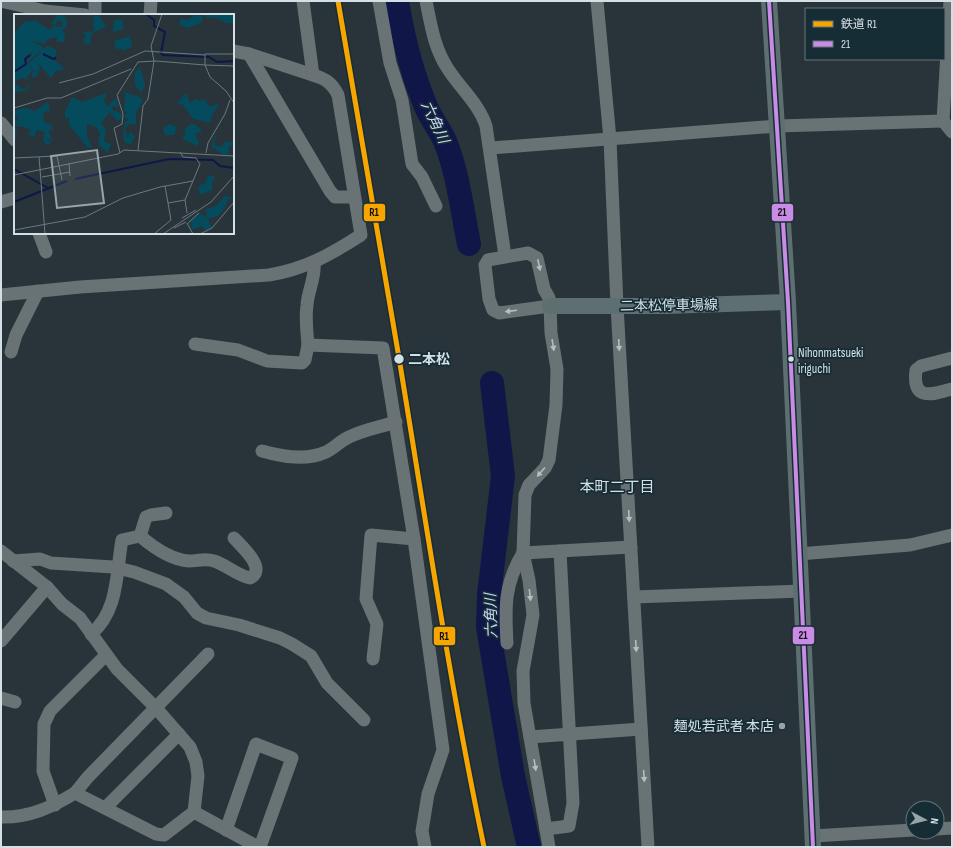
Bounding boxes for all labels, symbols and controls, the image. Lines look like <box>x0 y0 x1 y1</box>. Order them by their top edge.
legend <box>805 8 945 60</box>
inset map <box>14 14 234 234</box>
text: 鉄道 R1 <box>841 17 877 32</box>
text: 21 <box>841 37 851 52</box>
water label: 六角川 <box>416 98 454 148</box>
line badge: R1 <box>363 203 386 222</box>
line badge: 21 <box>771 203 794 222</box>
text: R1 <box>369 206 380 219</box>
text: 21 <box>777 206 787 219</box>
one-way arrow <box>536 259 542 271</box>
street label: 二本松停車場線 <box>620 296 718 315</box>
one-way arrow <box>505 308 517 314</box>
one-way arrow <box>550 339 556 351</box>
one-way arrow <box>616 339 623 351</box>
place label: Nihonmatsueki iriguchi <box>798 345 864 377</box>
place label: 二本松 <box>408 351 450 368</box>
marker: 二本松 <box>392 352 406 366</box>
marker: Nihonmatsueki iriguchi <box>786 354 796 364</box>
one-way arrow <box>537 466 546 477</box>
district label: 本町二丁目 <box>579 478 655 497</box>
one-way arrow <box>626 510 633 522</box>
one-way arrow <box>527 589 534 601</box>
water label: 六角川 <box>481 591 502 639</box>
line badge: R1 <box>433 626 456 646</box>
line badge: 21 <box>792 626 815 645</box>
text: 21 <box>798 629 808 642</box>
text: R1 <box>439 630 450 643</box>
one-way arrow <box>633 640 639 653</box>
place label: 麺処若武者 本店 <box>674 718 774 735</box>
marker: 麺処若武者 本店 <box>777 721 787 731</box>
one-way arrow <box>532 759 538 771</box>
one-way arrow <box>640 770 647 782</box>
north arrow <box>905 800 945 840</box>
text: N <box>928 817 941 825</box>

